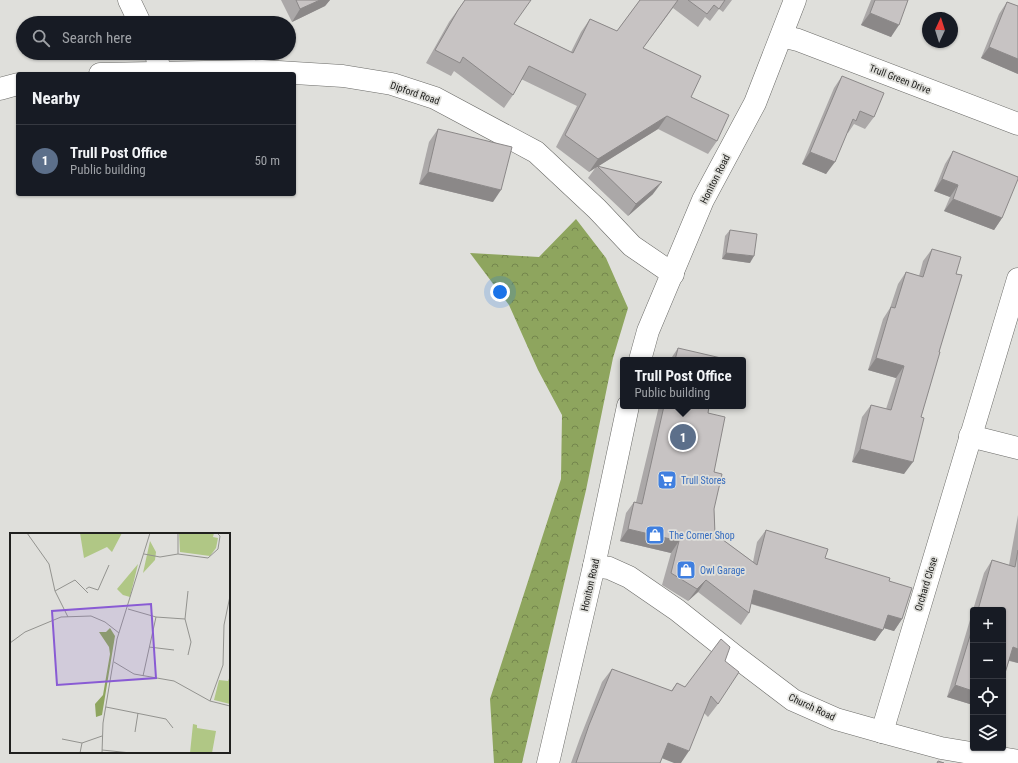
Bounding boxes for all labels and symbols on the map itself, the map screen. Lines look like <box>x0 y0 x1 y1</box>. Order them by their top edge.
north arrow <box>922 12 958 48</box>
street label: Trull Green Drive <box>868 62 933 96</box>
street label: Dipford Road <box>389 79 441 107</box>
street label: Honiton Road <box>698 153 732 205</box>
your location <box>490 282 510 302</box>
pin: 1 <box>670 422 696 452</box>
supermarket icon: Trull Stores <box>656 469 678 491</box>
place label: Trull Stores <box>681 475 726 486</box>
shop icon: The Corner Shop <box>644 524 666 546</box>
place label: The Corner Shop <box>669 530 735 541</box>
inset map <box>10 533 230 753</box>
street label: Orchard Close <box>913 555 939 612</box>
street label: Honiton Road <box>579 558 601 612</box>
shop icon: Owl Garage <box>675 559 697 581</box>
place label: Owl Garage <box>700 565 745 576</box>
street label: Church Road <box>787 691 837 723</box>

